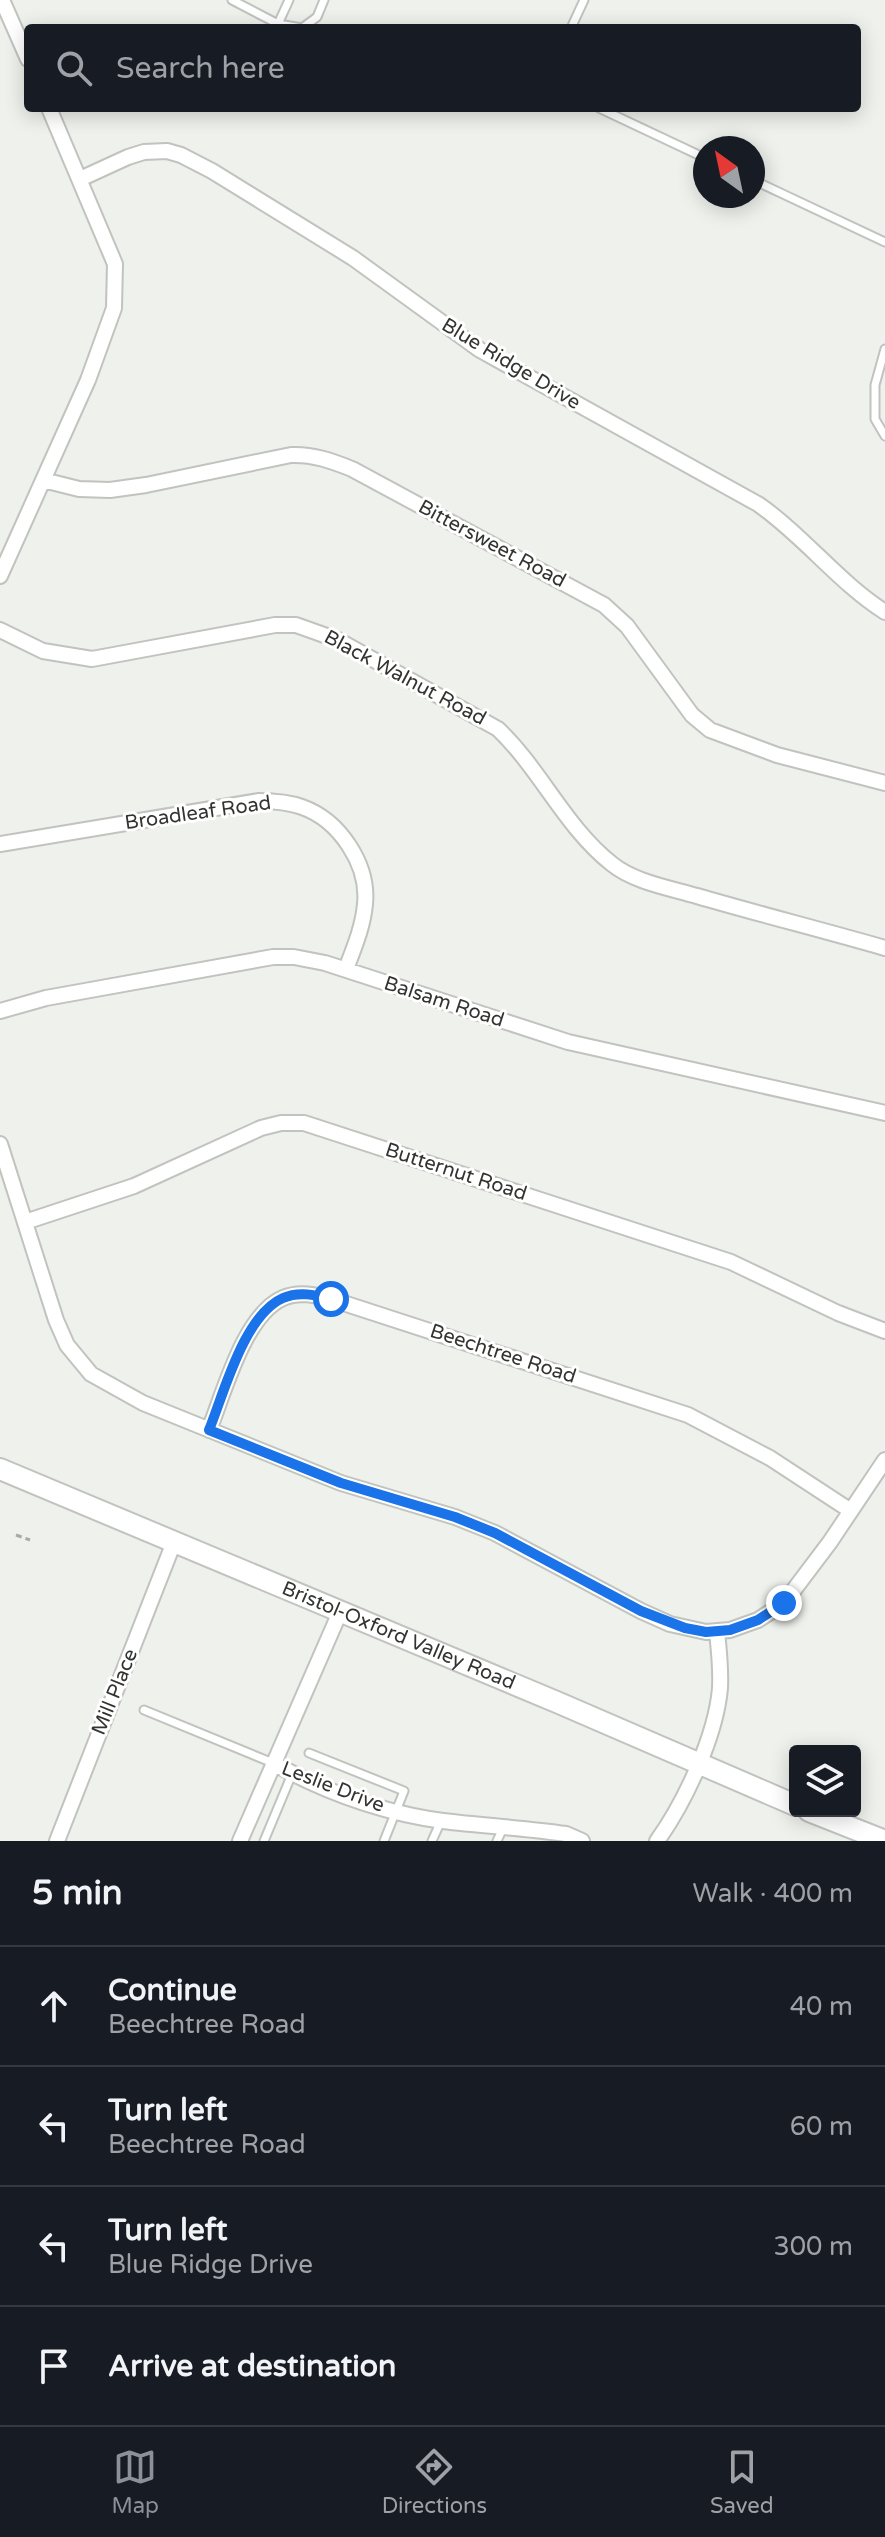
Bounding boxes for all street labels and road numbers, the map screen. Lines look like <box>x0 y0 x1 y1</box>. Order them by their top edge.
street label: Blue Ridge Drive <box>437 313 585 415</box>
street label: Bittersweet Road <box>414 495 570 593</box>
street label: Black Walnut Road <box>320 625 490 731</box>
street label: Broadleaf Road <box>123 791 273 835</box>
street label: Balsam Road <box>381 971 507 1033</box>
street label: Butternut Road <box>382 1138 530 1206</box>
street label: Beechtree Road <box>427 1319 579 1389</box>
street label: Bristol-Oxford Valley Road <box>278 1576 519 1695</box>
street label: Mill Place <box>87 1645 143 1739</box>
street label: Leslie Drive <box>278 1756 388 1818</box>

